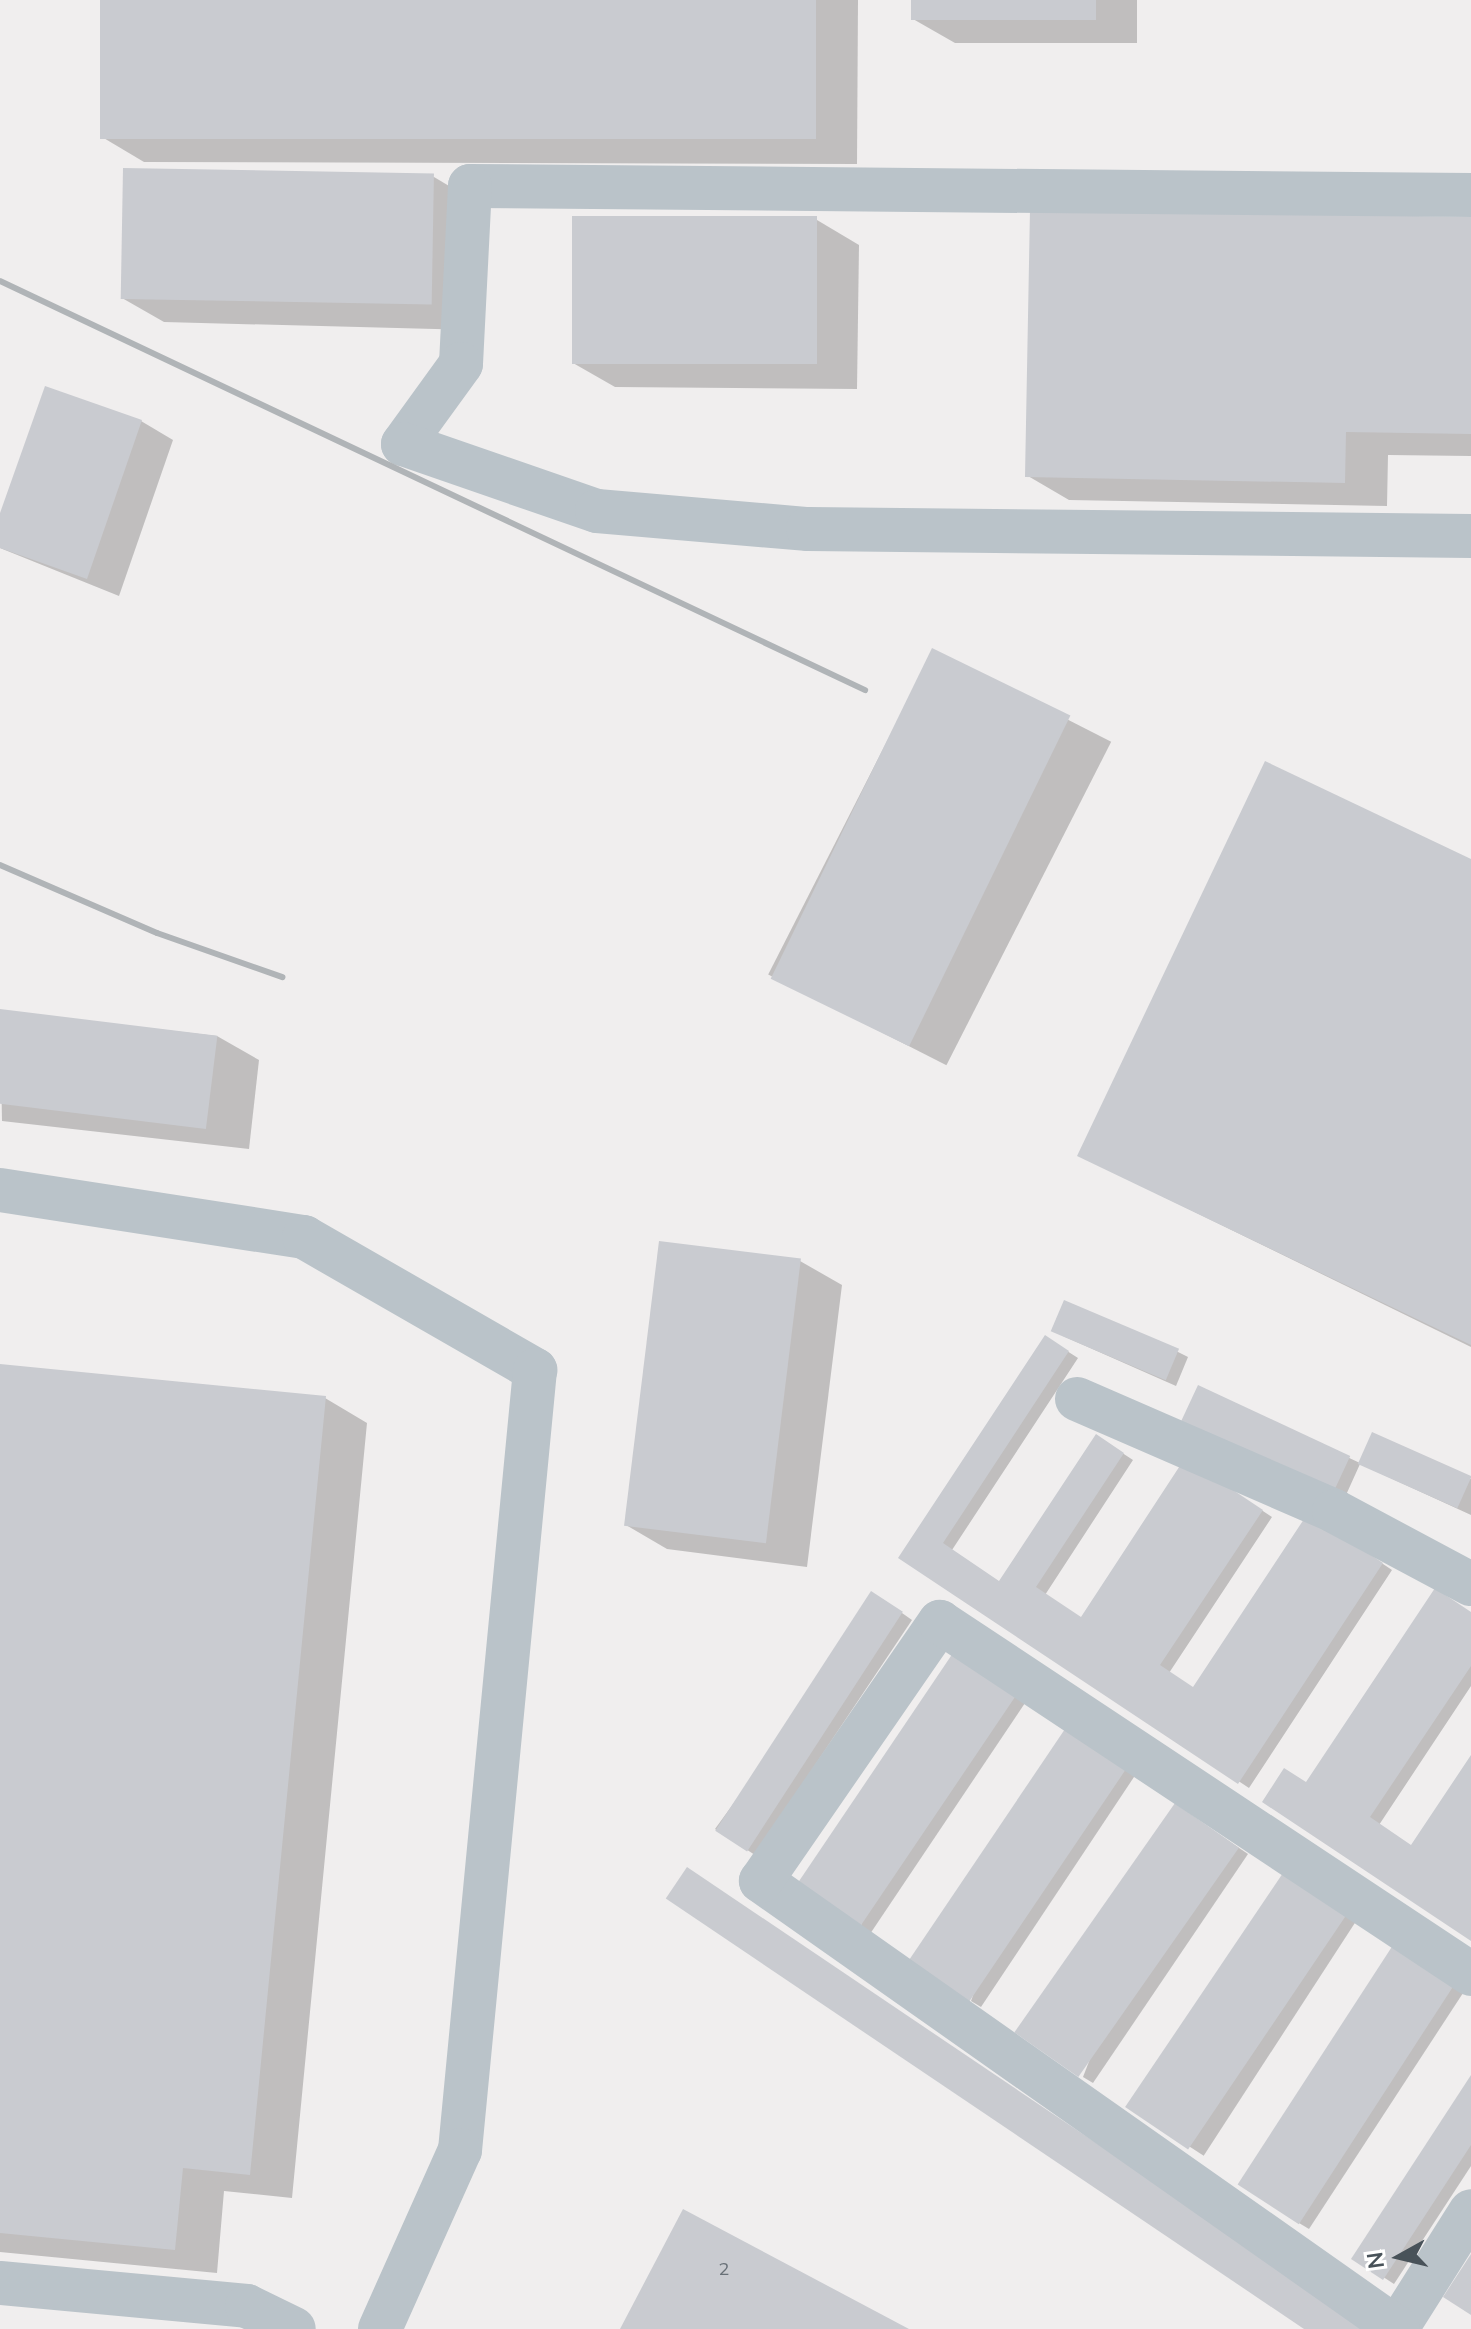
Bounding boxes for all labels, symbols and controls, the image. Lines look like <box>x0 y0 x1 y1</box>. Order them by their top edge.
north arrow <box>1359 2217 1439 2297</box>
text: N <box>1360 2250 1390 2271</box>
house number: 2 <box>719 2258 729 2280</box>

